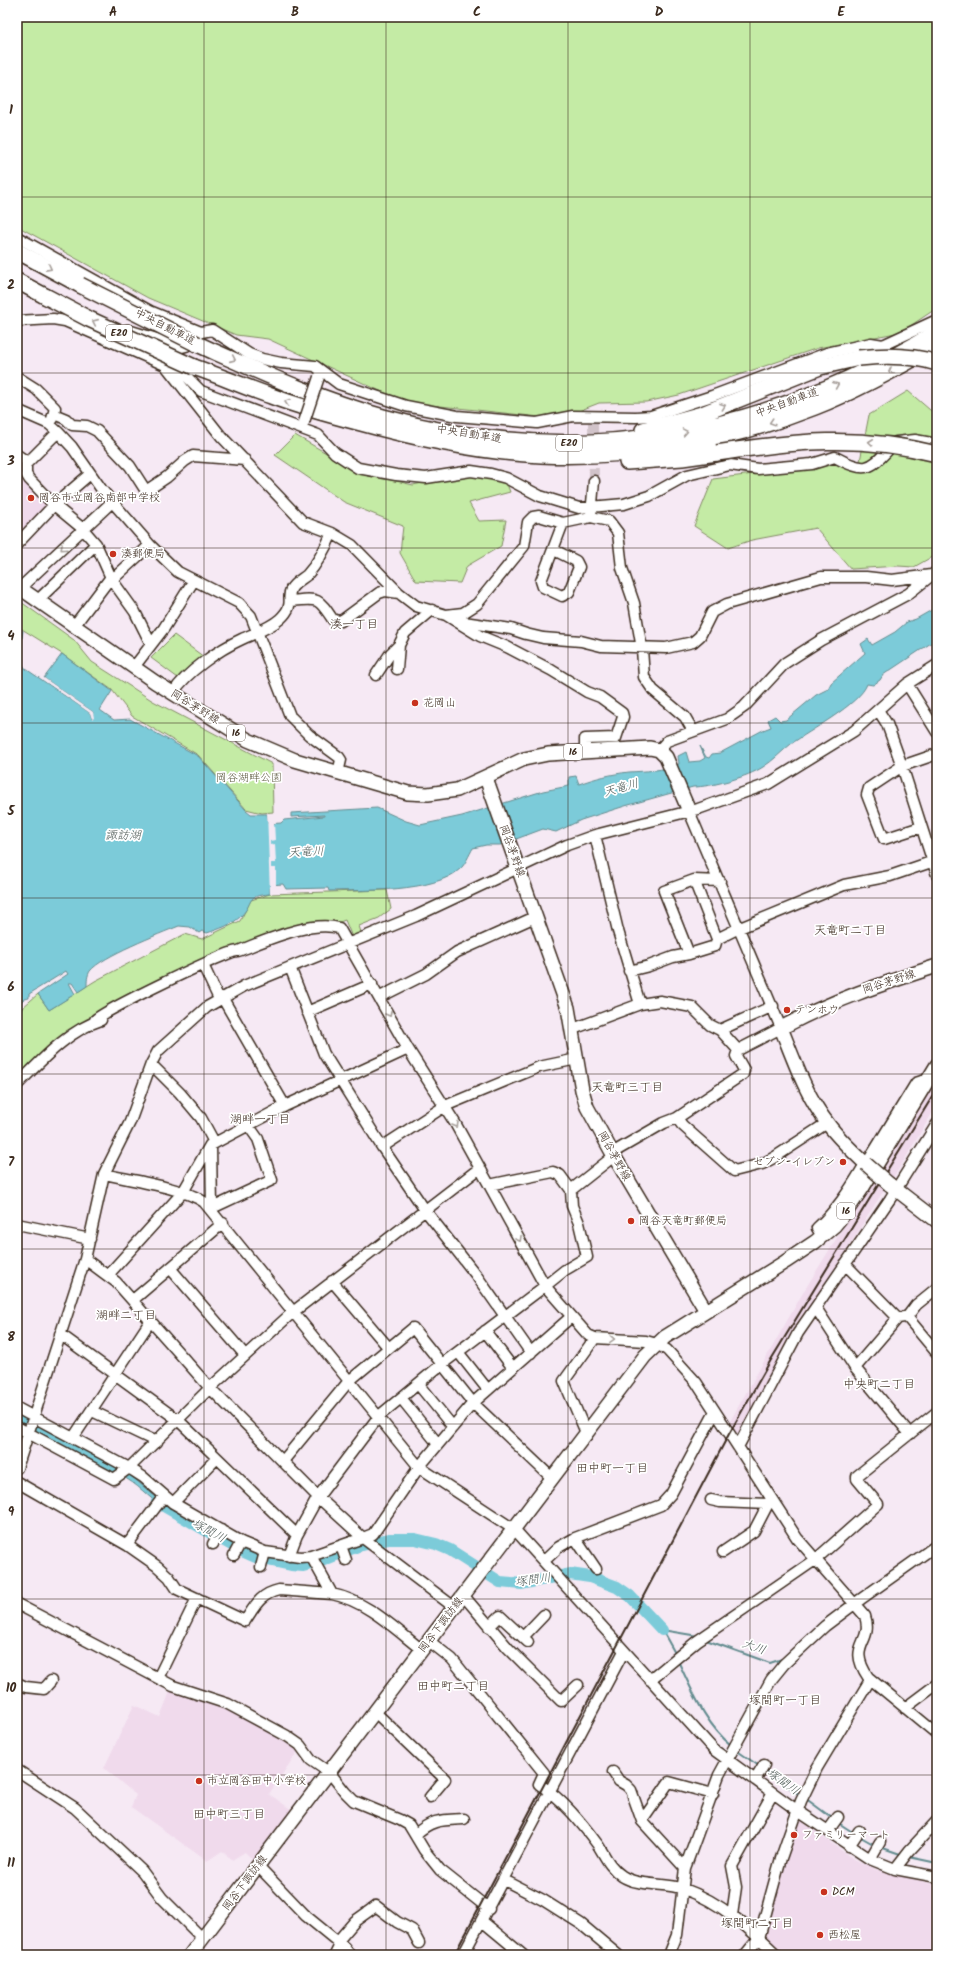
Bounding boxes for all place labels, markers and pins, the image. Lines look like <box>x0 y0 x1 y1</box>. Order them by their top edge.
place label: 岡谷市立岡谷南部中学校 <box>39 489 160 507</box>
marker: 岡谷市立岡谷南部中学校 <box>26 493 36 503</box>
place label: 湊郵便局 <box>121 545 165 563</box>
marker: 湊郵便局 <box>108 549 118 559</box>
place label: 花岡山 <box>423 694 456 712</box>
marker: 花岡山 <box>410 698 420 708</box>
place label: テンホウ <box>795 1001 839 1019</box>
marker: テンホウ <box>782 1005 792 1015</box>
place label: セブン-イレブン <box>753 1153 835 1171</box>
marker: セブン-イレブン <box>838 1157 848 1167</box>
place label: 岡谷天竜町郵便局 <box>639 1212 727 1230</box>
marker: 岡谷天竜町郵便局 <box>626 1216 636 1226</box>
place label: 市立岡谷田中小学校 <box>207 1772 306 1790</box>
marker: 市立岡谷田中小学校 <box>194 1776 204 1786</box>
place label: ファミリーマート <box>802 1826 890 1844</box>
marker: ファミリーマート <box>789 1830 799 1840</box>
place label: DCM <box>832 1883 855 1901</box>
marker: DCM <box>819 1887 829 1897</box>
place label: 西松屋 <box>828 1926 861 1944</box>
marker: 西松屋 <box>815 1930 825 1940</box>

